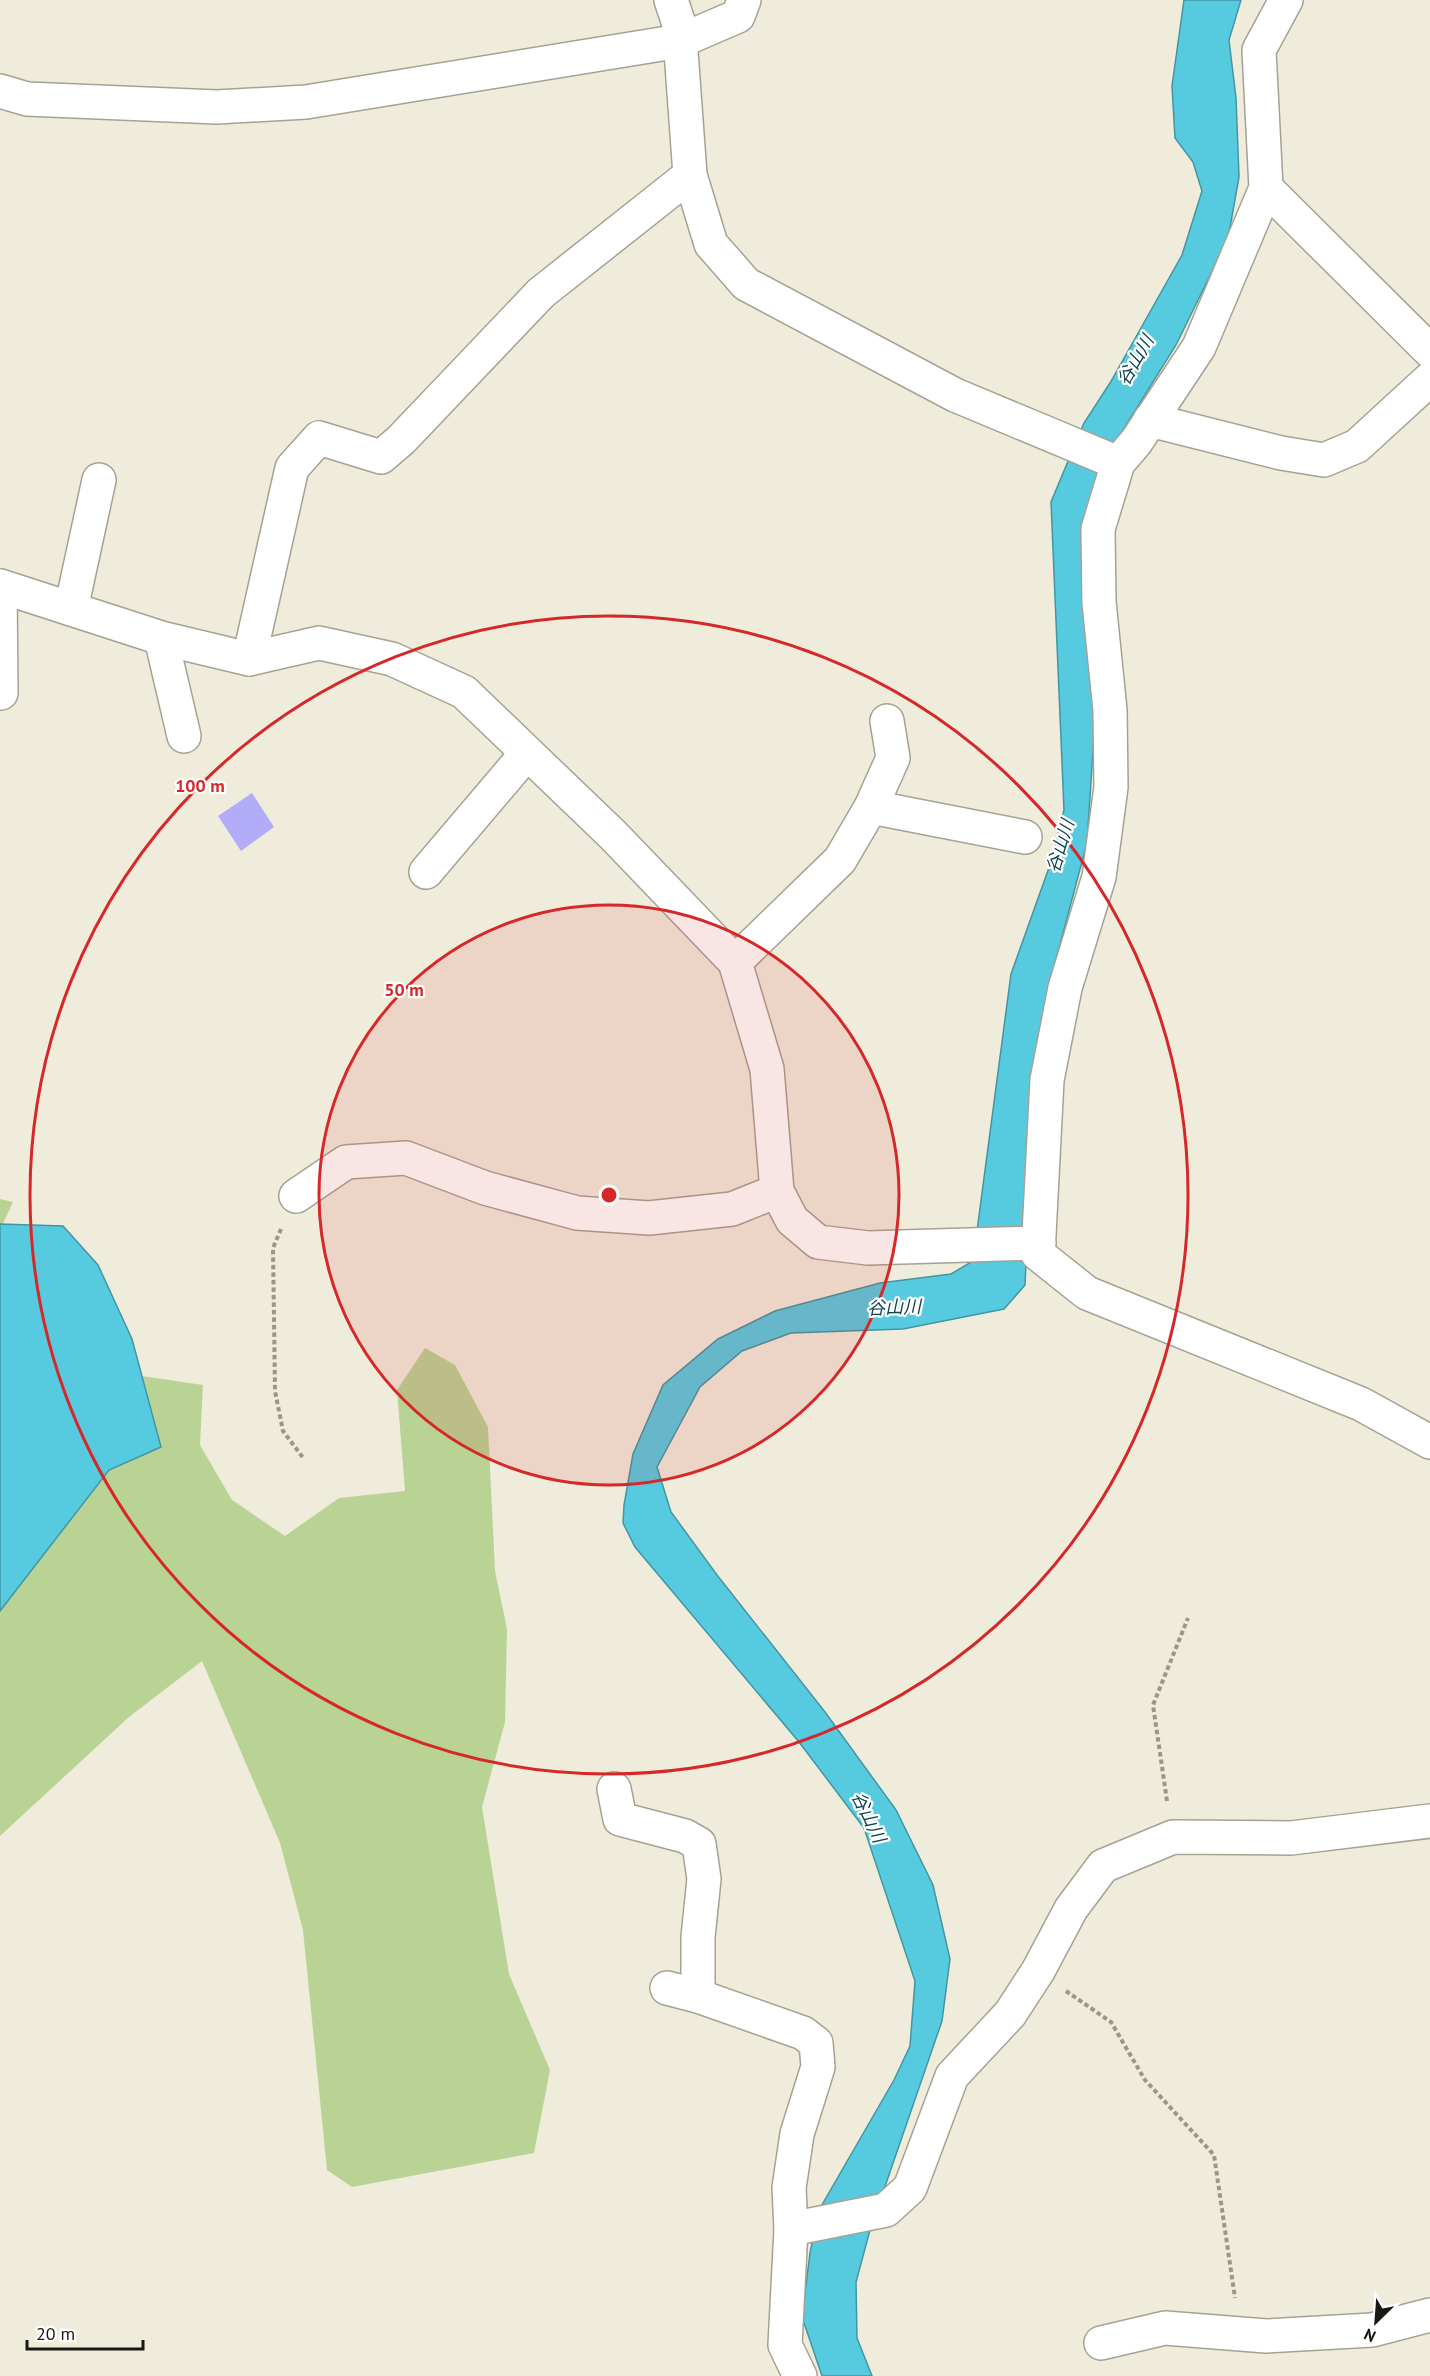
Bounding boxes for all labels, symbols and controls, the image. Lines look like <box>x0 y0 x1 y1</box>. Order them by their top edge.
water label: 谷山川 <box>1112 329 1159 389</box>
text: 100 m <box>175 774 225 797</box>
water label: 谷山川 <box>1041 815 1079 875</box>
text: 50 m <box>384 978 424 1001</box>
centre of rings <box>599 1185 619 1205</box>
water label: 谷山川 <box>867 1294 923 1319</box>
water label: 谷山川 <box>847 1788 892 1848</box>
north arrow <box>1346 2292 1406 2352</box>
scale bar <box>27 2313 142 2351</box>
text: 20 m <box>36 2322 75 2345</box>
text: N <box>1361 2324 1379 2347</box>

